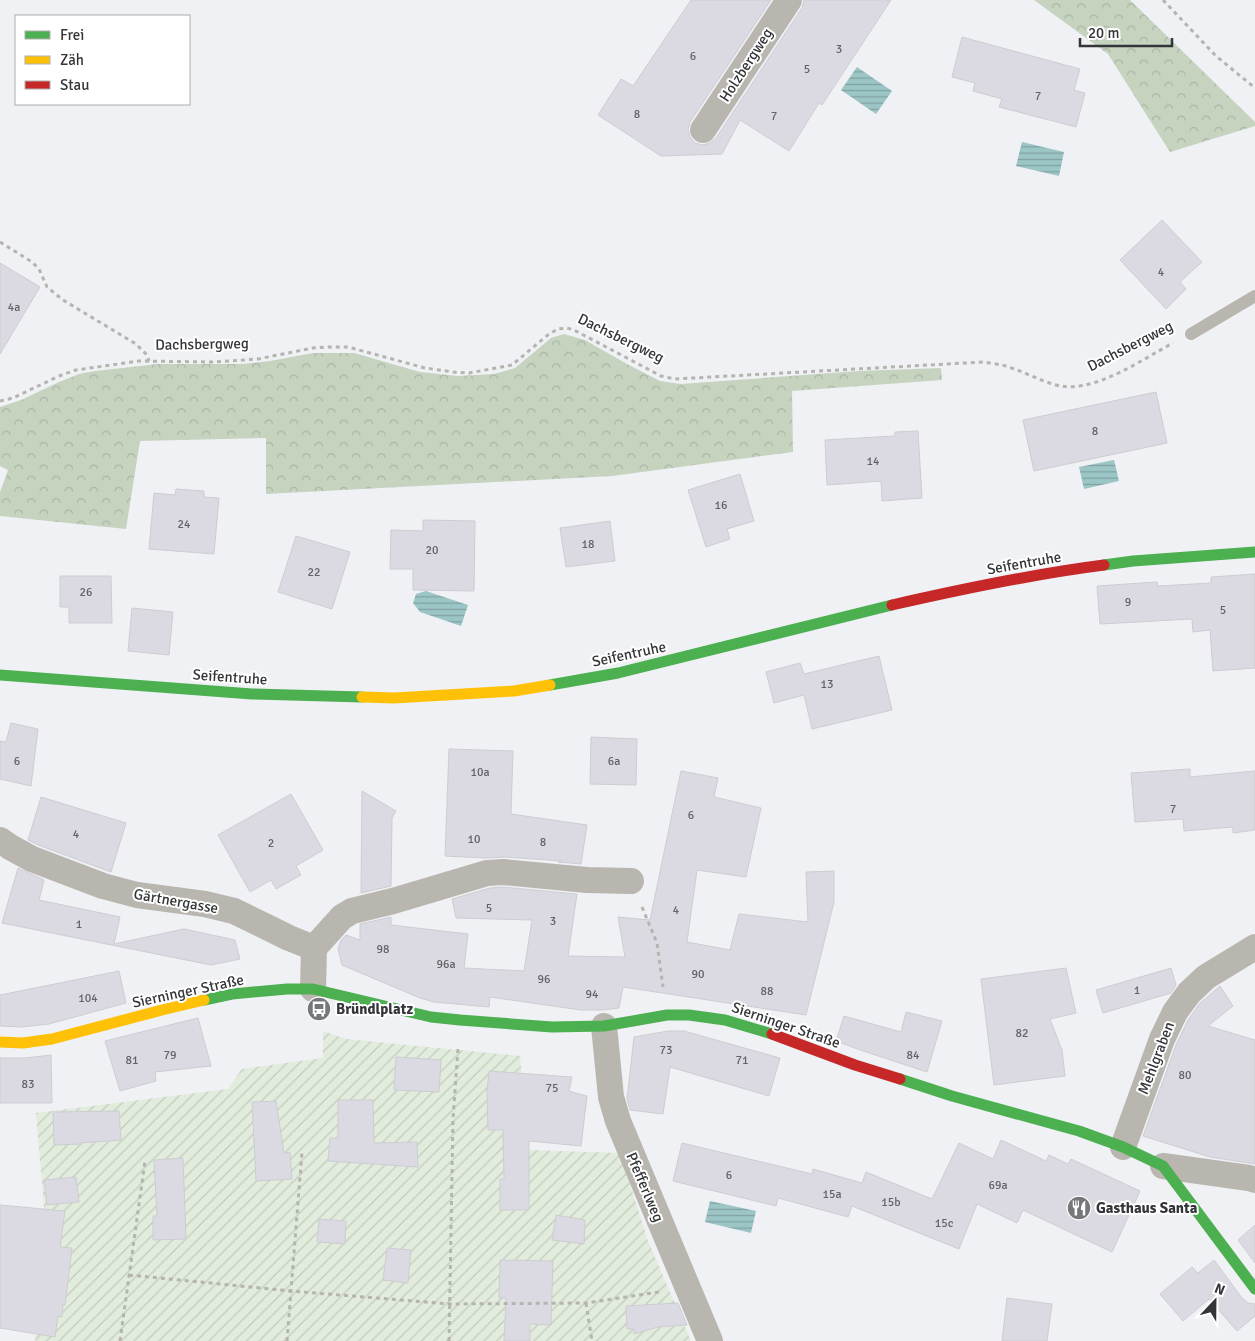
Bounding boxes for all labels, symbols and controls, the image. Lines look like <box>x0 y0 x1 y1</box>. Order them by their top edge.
legend <box>15 15 190 105</box>
scale bar <box>1080 15 1172 47</box>
text: 20 m <box>1088 24 1119 42</box>
street label: Holzbergweg <box>716 25 776 105</box>
text: Frei <box>60 26 84 44</box>
house number: 3 <box>836 42 842 57</box>
house number: 6 <box>690 49 696 64</box>
text: Zäh <box>60 51 84 69</box>
house number: 5 <box>804 62 810 77</box>
text: Stau <box>60 76 89 94</box>
house number: 7 <box>1035 89 1041 104</box>
house number: 8 <box>634 107 640 122</box>
house number: 7 <box>771 109 777 124</box>
house number: 4 <box>1158 265 1165 280</box>
house number: 4a <box>8 300 20 315</box>
street label: Dachsbergweg <box>575 309 667 367</box>
street label: Dachsbergweg <box>1084 317 1176 375</box>
street label: Dachsbergweg <box>155 334 249 354</box>
house number: 8 <box>1092 424 1098 439</box>
house number: 14 <box>867 454 880 469</box>
house number: 16 <box>715 498 727 513</box>
house number: 24 <box>178 517 191 532</box>
house number: 18 <box>582 537 594 552</box>
house number: 20 <box>426 543 438 558</box>
street label: Seifentruhe <box>985 548 1063 578</box>
house number: 22 <box>308 565 320 580</box>
house number: 26 <box>80 585 92 600</box>
house number: 9 <box>1125 595 1131 610</box>
house number: 5 <box>1220 603 1226 618</box>
street label: Seifentruhe <box>590 637 668 671</box>
street label: Seifentruhe <box>192 665 268 689</box>
house number: 13 <box>821 677 833 692</box>
house number: 6 <box>14 754 20 769</box>
house number: 6a <box>608 754 620 769</box>
house number: 10a <box>470 765 490 780</box>
house number: 7 <box>1170 802 1176 817</box>
house number: 6 <box>688 808 694 823</box>
house number: 4 <box>73 827 80 842</box>
house number: 10 <box>468 832 480 847</box>
house number: 8 <box>540 835 546 850</box>
house number: 2 <box>268 836 274 851</box>
street label: Gärtnergasse <box>132 885 220 917</box>
house number: 5 <box>486 901 492 916</box>
house number: 4 <box>673 903 680 918</box>
house number: 3 <box>550 914 556 929</box>
house number: 1 <box>76 917 82 932</box>
house number: 98 <box>377 942 389 957</box>
house number: 96a <box>436 957 456 972</box>
house number: 90 <box>692 967 704 982</box>
street label: Sierninger Straße <box>131 970 245 1012</box>
house number: 96 <box>538 972 550 987</box>
house number: 1 <box>1134 983 1140 998</box>
house number: 88 <box>761 984 773 999</box>
house number: 94 <box>586 987 599 1002</box>
house number: 104 <box>78 991 98 1006</box>
bus stop icon: Bründlplatz <box>306 996 332 1022</box>
street label: Sierninger Straße <box>729 998 843 1052</box>
place label: Bründlplatz <box>336 1000 414 1018</box>
street label: Mehlgraben <box>1134 1019 1178 1097</box>
house number: 82 <box>1016 1026 1028 1041</box>
house number: 73 <box>660 1043 672 1058</box>
house number: 79 <box>164 1048 176 1063</box>
house number: 84 <box>907 1048 920 1063</box>
house number: 81 <box>126 1053 138 1068</box>
house number: 71 <box>736 1053 748 1068</box>
house number: 80 <box>1179 1068 1191 1083</box>
house number: 83 <box>22 1077 34 1092</box>
house number: 75 <box>546 1081 558 1096</box>
street label: Pfefferlweg <box>622 1149 668 1225</box>
house number: 6 <box>726 1168 732 1183</box>
house number: 69a <box>988 1178 1008 1193</box>
house number: 15a <box>822 1187 842 1202</box>
house number: 15b <box>881 1195 901 1210</box>
restaurant icon: Gasthaus Santa <box>1066 1195 1092 1221</box>
place label: Gasthaus Santa <box>1096 1199 1198 1217</box>
house number: 15c <box>935 1216 954 1231</box>
north arrow <box>1190 1276 1240 1326</box>
text: N <box>1212 1280 1227 1299</box>

